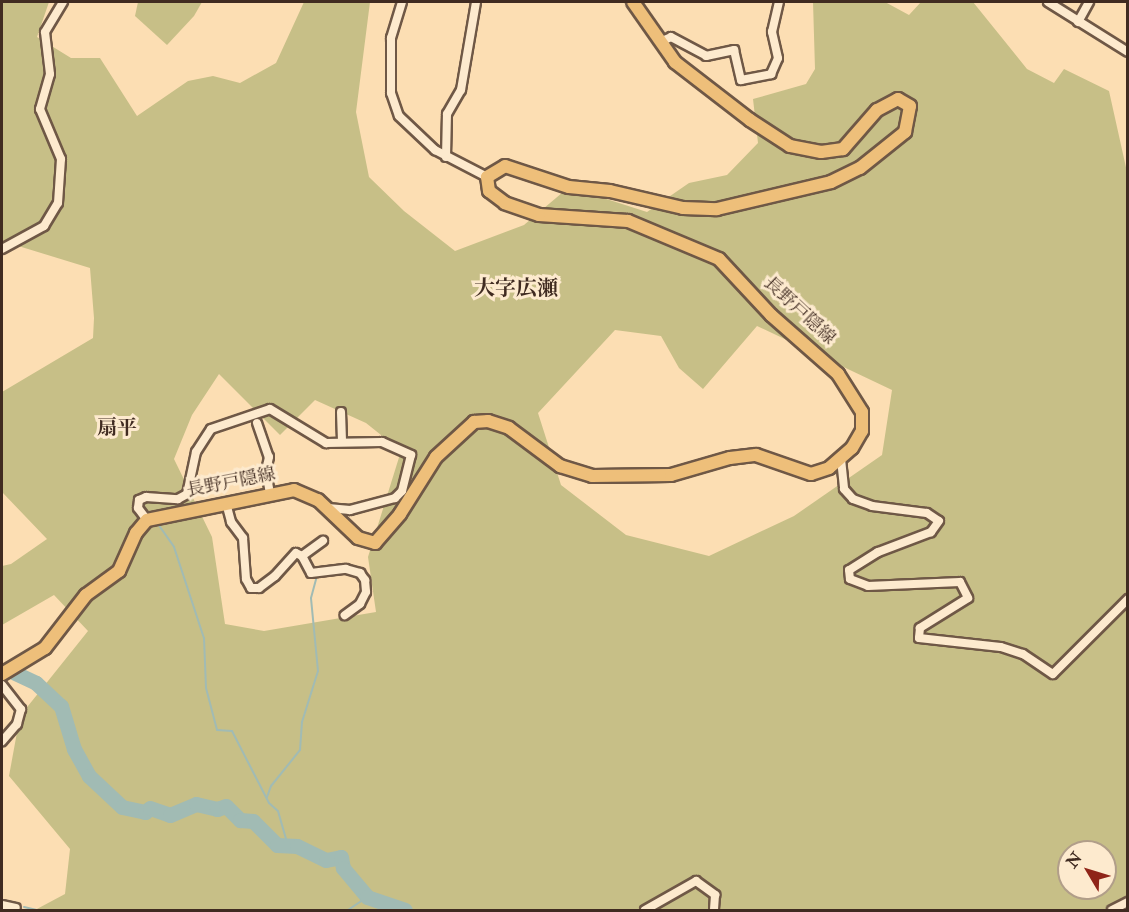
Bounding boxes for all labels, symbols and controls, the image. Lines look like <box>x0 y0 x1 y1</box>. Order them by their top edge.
street label: 長野戸隠線 <box>759 272 839 350</box>
district label: 大字広瀬 <box>474 276 558 302</box>
district label: 扇平 <box>97 415 137 439</box>
street label: 長野戸隠線 <box>185 464 277 502</box>
north arrow <box>1057 840 1117 900</box>
text: N <box>1062 848 1087 872</box>

